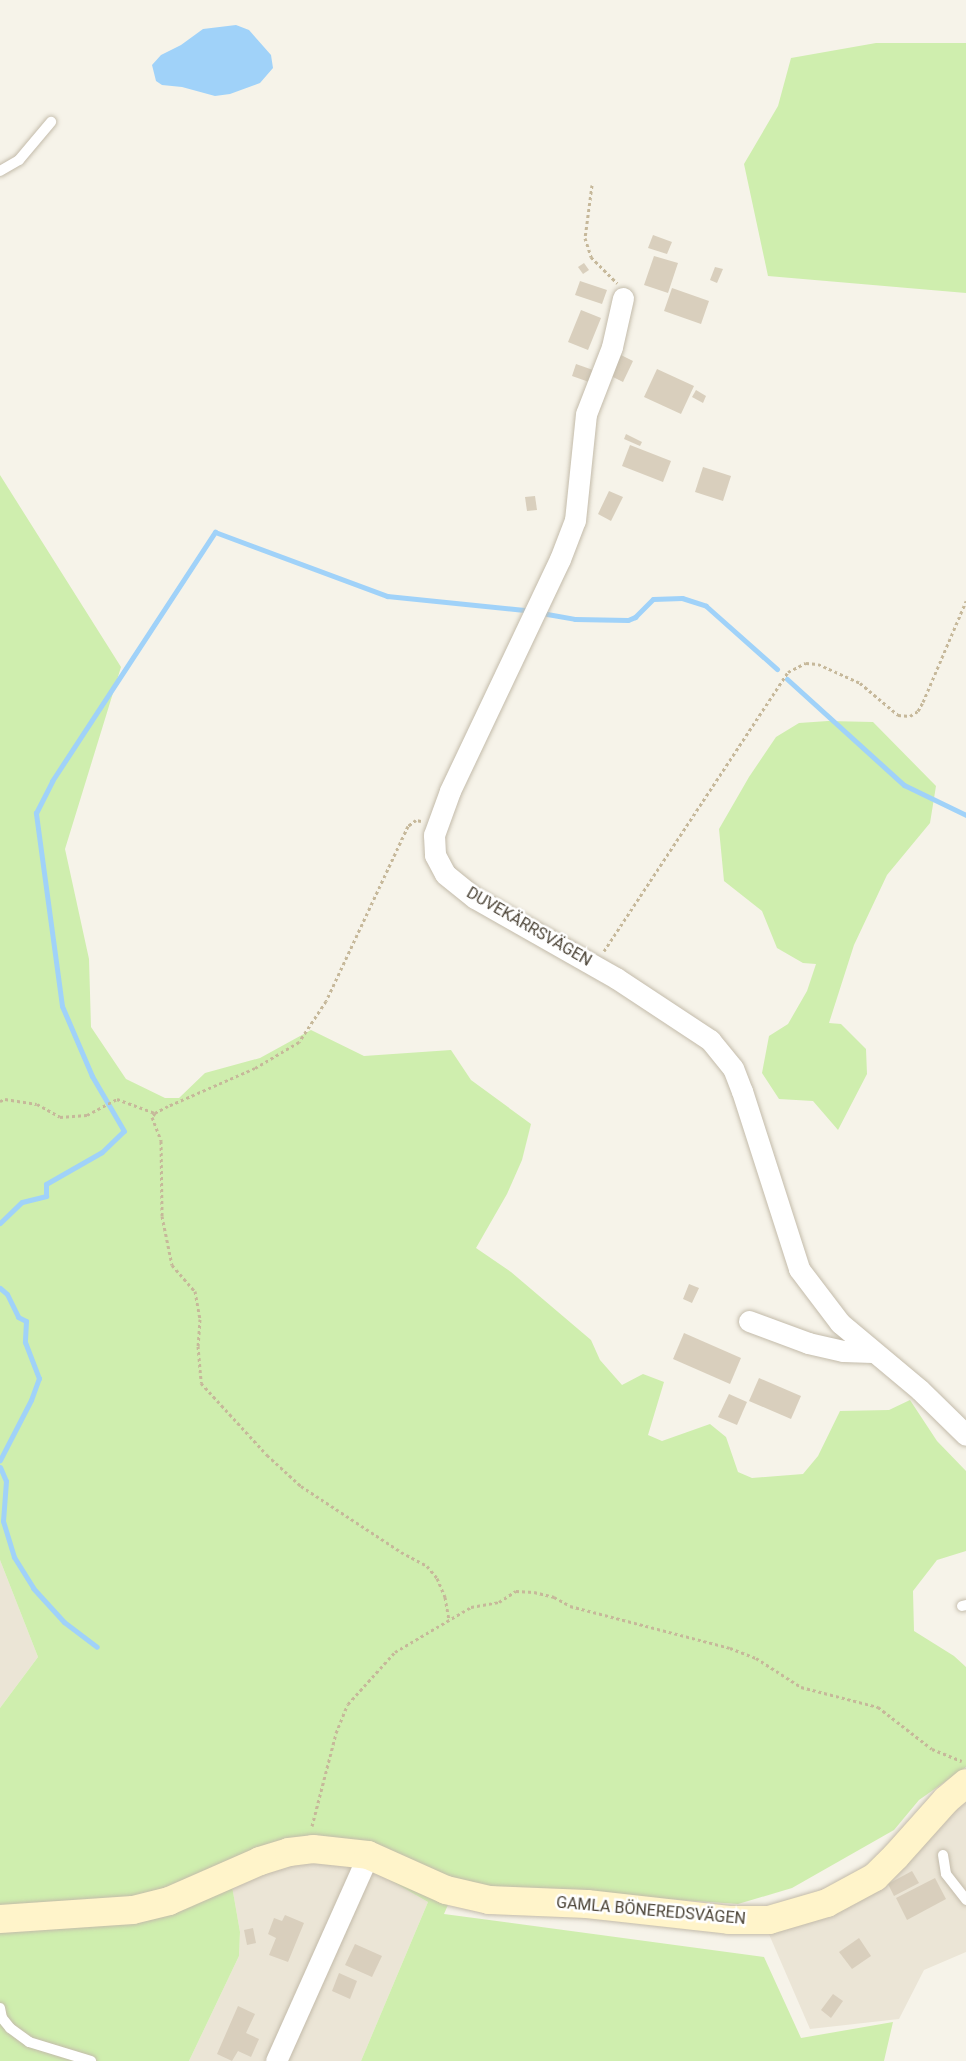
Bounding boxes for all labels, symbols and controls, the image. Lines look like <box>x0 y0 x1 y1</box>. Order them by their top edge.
street label: DUVEKÄRRSVÄGEN <box>463 883 595 971</box>
street label: GAMLA BÖNEREDSVÄGEN <box>555 1893 747 1929</box>

